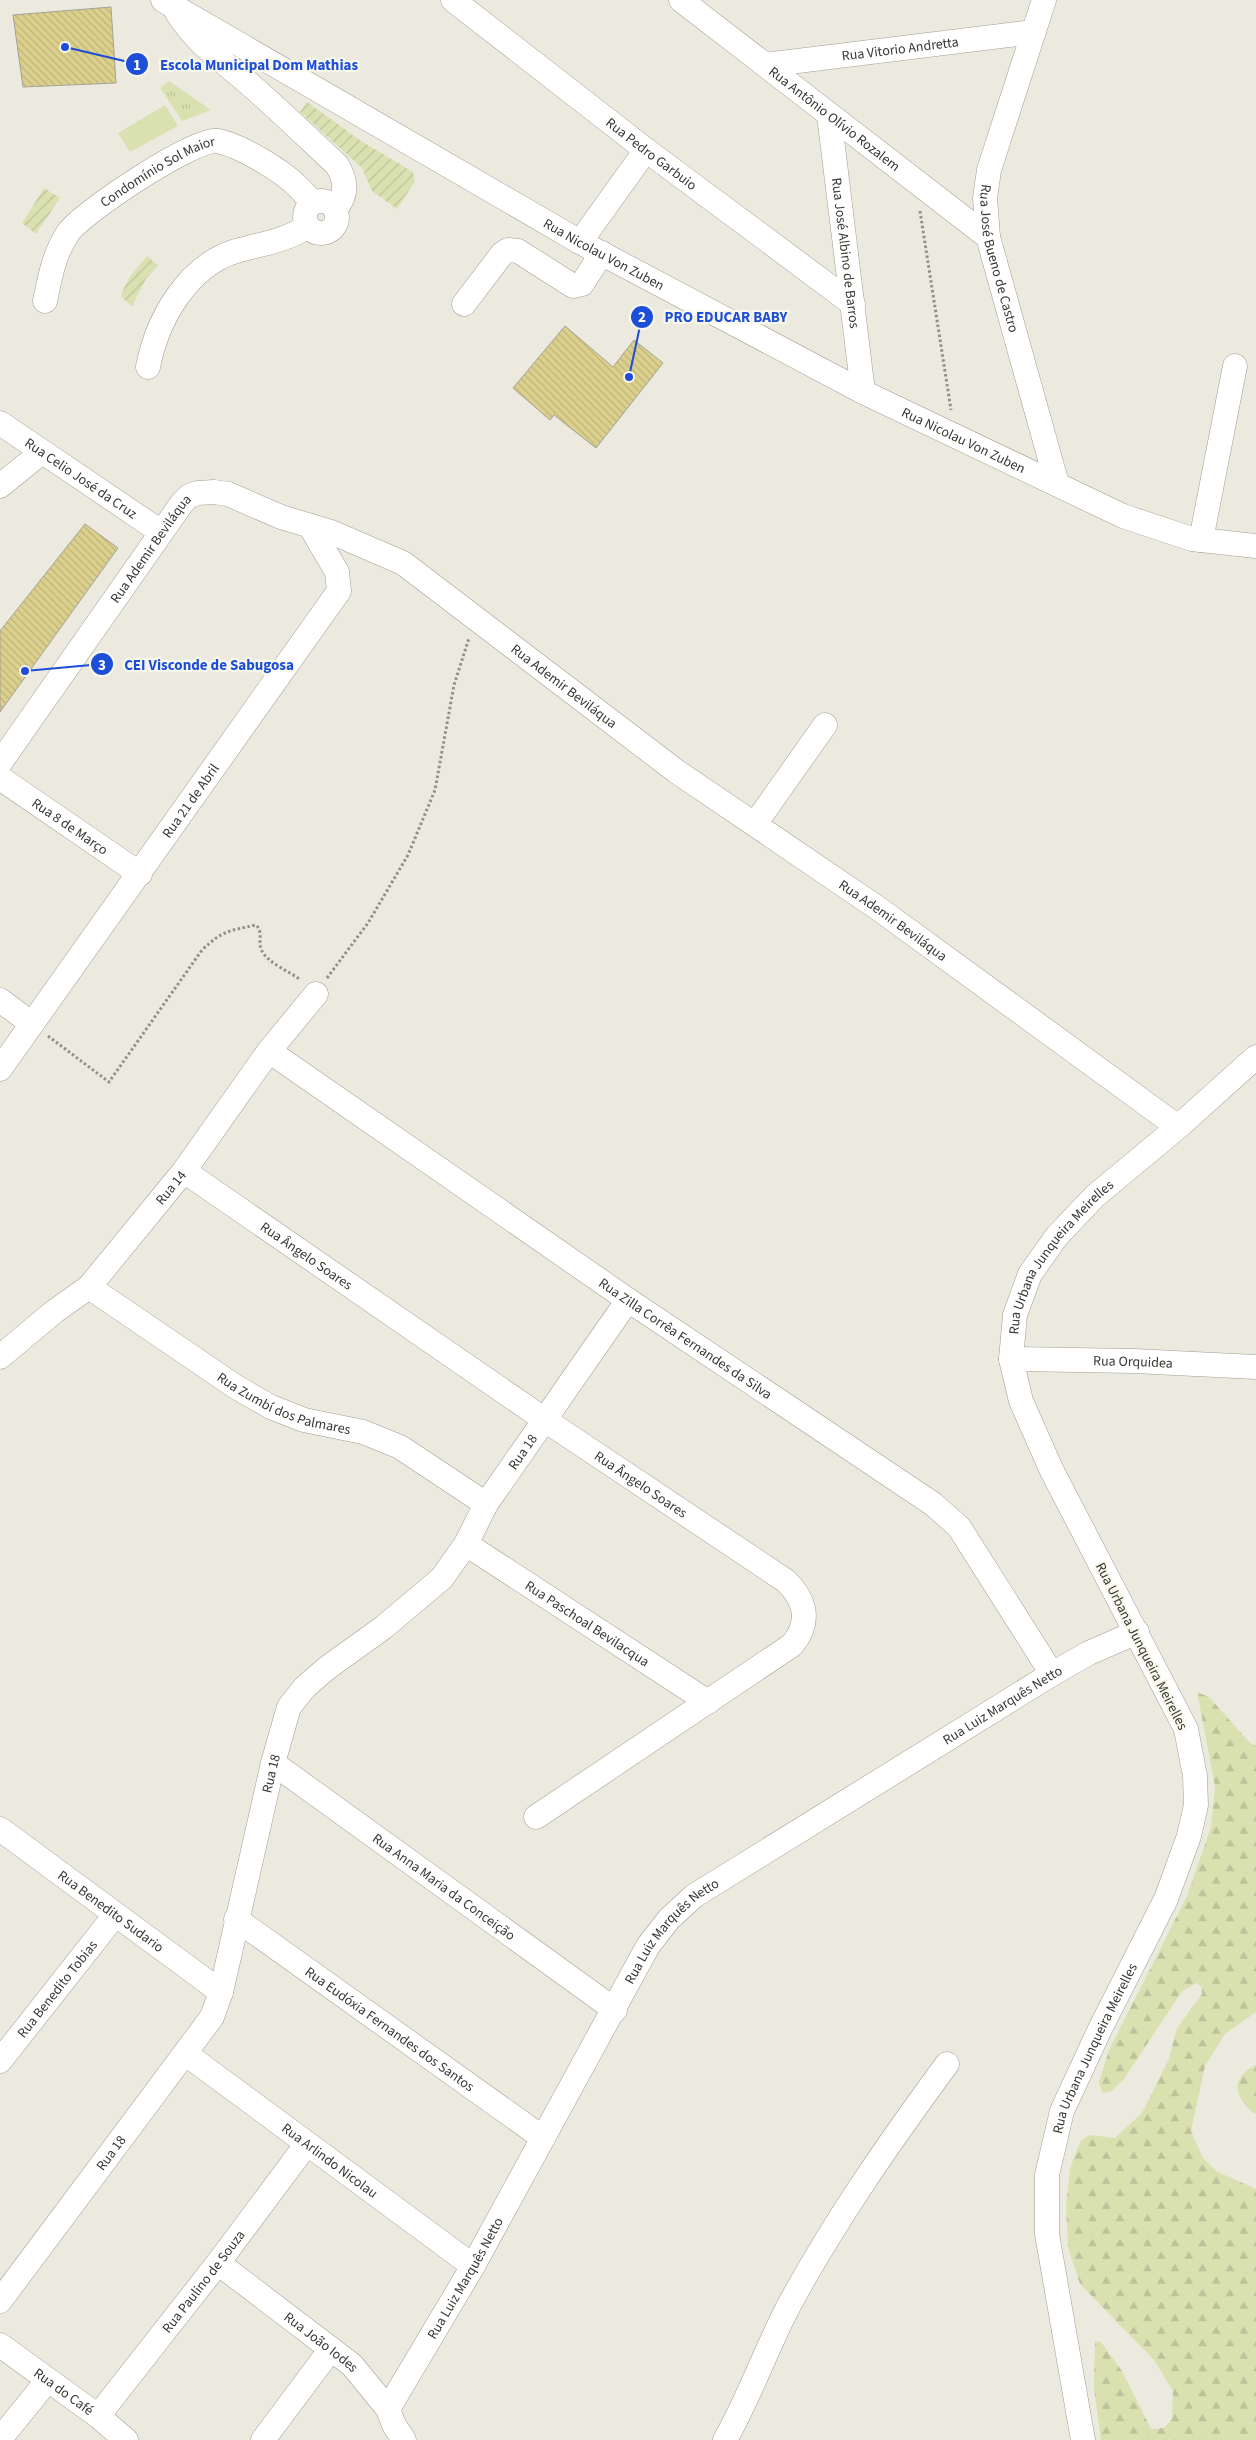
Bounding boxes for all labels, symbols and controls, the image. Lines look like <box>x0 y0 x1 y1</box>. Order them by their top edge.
street label: Rua Vitorio Andretta <box>841 32 960 67</box>
callout: Escola Municipal Dom Mathias <box>125 49 368 79</box>
text: 1 <box>133 55 141 76</box>
text: Escola Municipal Dom Mathias <box>160 55 358 76</box>
street label: Rua Antônio Olívio Rozalem <box>764 62 904 177</box>
street label: Rua Pedro Garbuio <box>601 113 701 196</box>
street label: Condomínio Sol Maior <box>96 132 217 213</box>
street label: Rua José Albino de Barros <box>826 177 864 330</box>
street label: Rua José Bueno de Castro <box>974 183 1023 335</box>
street label: Rua Nicolau Von Zuben <box>539 214 668 296</box>
callout: PRO EDUCAR BABY <box>629 302 797 332</box>
text: 2 <box>638 307 646 328</box>
text: PRO EDUCAR BABY <box>665 307 788 328</box>
street label: Rua Nicolau Von Zuben <box>898 403 1029 479</box>
street label: Rua Celio José da Cruz <box>20 434 141 524</box>
street label: Rua Ademir Beviláqua <box>106 490 196 607</box>
street label: Rua Ademir Beviláqua <box>506 640 621 734</box>
callout: CEI Visconde de Sabugosa <box>90 649 304 679</box>
text: 3 <box>98 655 106 676</box>
text: CEI Visconde de Sabugosa <box>124 655 294 676</box>
street label: Rua 21 de Abril <box>158 760 225 842</box>
street label: Rua 8 de Março <box>27 794 112 860</box>
street label: Rua Ademir Beviláqua <box>834 875 951 966</box>
street label: Rua 14 <box>151 1166 192 1210</box>
street label: Rua Urbana Junqueira Meirelles <box>1004 1175 1118 1335</box>
street label: Rua Ângelo Soares <box>256 1218 356 1295</box>
street label: Rua Zilla Corrêa Fernandes da Silva <box>594 1274 776 1405</box>
street label: Rua Orquidea <box>1093 1351 1173 1374</box>
street label: Rua Zumbí dos Palmares <box>213 1368 352 1440</box>
street label: Rua 18 <box>504 1430 543 1474</box>
street label: Rua Ângelo Soares <box>590 1447 691 1523</box>
street label: Rua Urbana Junqueira Meirelles <box>1090 1559 1192 1734</box>
street label: Rua Paschoal Bevilacqua <box>521 1576 653 1672</box>
street label: Rua Luiz Marquês Netto <box>939 1661 1066 1750</box>
street label: Rua 18 <box>257 1752 286 1795</box>
street label: Rua Anna Maria da Conceição <box>368 1829 519 1946</box>
street label: Rua Benedito Sudario <box>53 1866 168 1958</box>
street label: Rua Luiz Marquês Netto <box>620 1874 723 1988</box>
street label: Rua Benedito Tobias <box>13 1936 103 2043</box>
street label: Rua Urbana Junqueira Meirelles <box>1048 1960 1143 2136</box>
street label: Rua Eudóxia Fernandes dos Santos <box>301 1962 478 2097</box>
street label: Rua Arlindo Nicolau <box>277 2119 382 2203</box>
street label: Rua 18 <box>92 2132 131 2175</box>
street label: Rua Luiz Marquês Netto <box>423 2214 509 2343</box>
street label: Rua Paulino de Souza <box>158 2226 250 2338</box>
street label: Rua João Iodes <box>279 2308 363 2377</box>
street label: Rua do Café <box>29 2364 97 2421</box>

